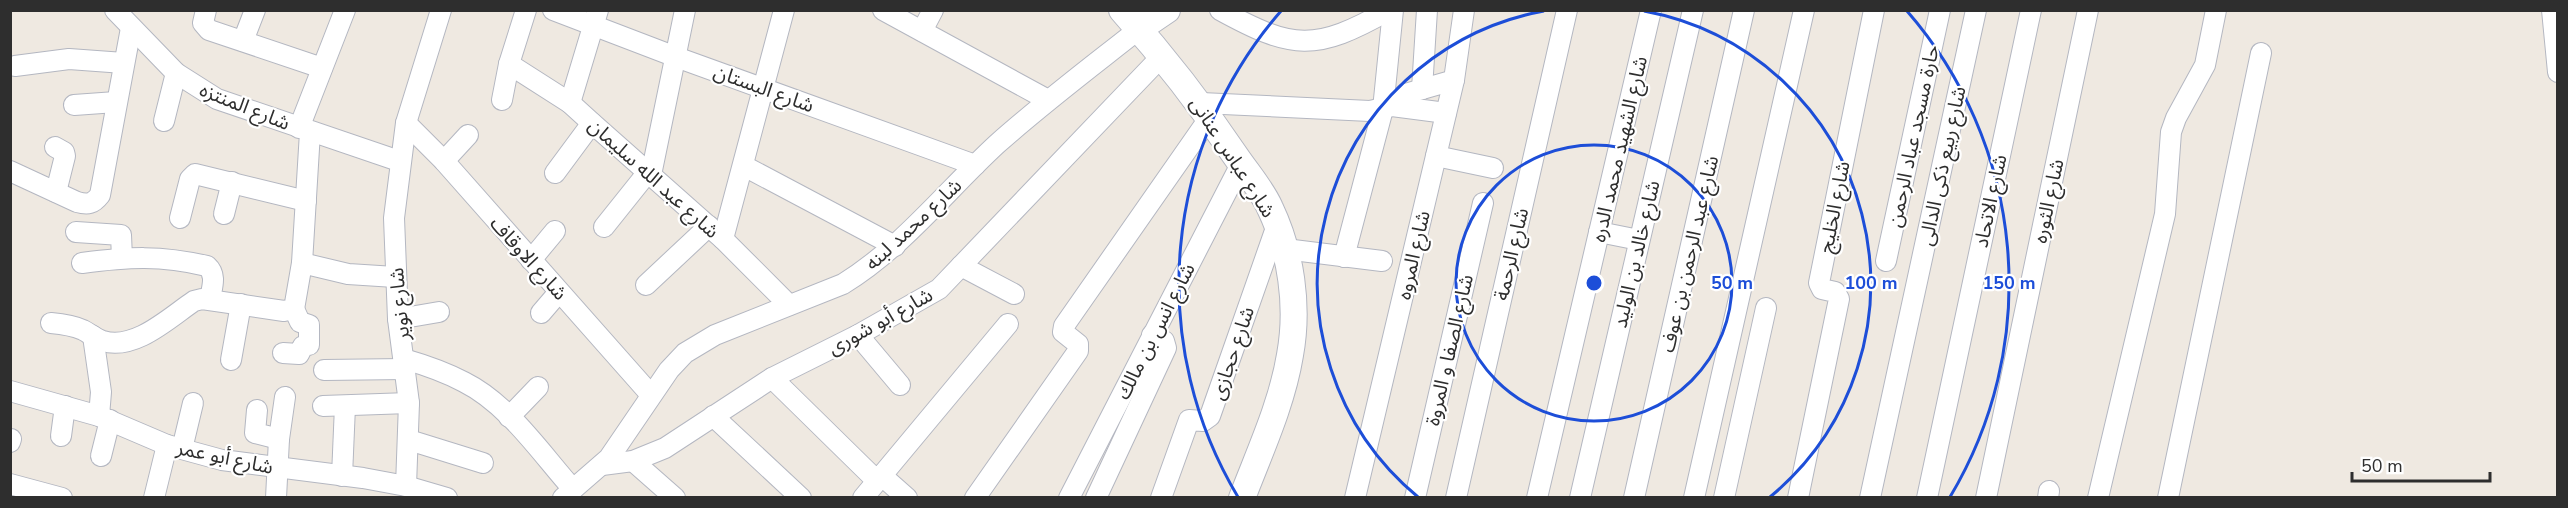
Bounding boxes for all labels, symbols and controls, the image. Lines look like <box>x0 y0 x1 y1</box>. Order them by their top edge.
street label: حارة مسجد عباد الرحمن <box>1881 42 1946 230</box>
street label: شارع الشهيد محمد الدره <box>1585 53 1655 245</box>
street label: شارع البستان <box>710 58 818 120</box>
street label: شارع المنتزه <box>195 76 294 138</box>
street label: شارع ربيع ذكى الدالى <box>1912 84 1974 249</box>
street label: شارع عباس عنانى <box>1183 92 1282 223</box>
street label: شارع عبد الله سليمان <box>582 112 725 245</box>
street label: شارع الاتحاد <box>1967 152 2015 250</box>
street label: شارع عبد الرحمن بن عوف <box>1654 153 1726 355</box>
street label: شارع الثوره <box>2026 156 2072 246</box>
street label: شارع الخليج <box>1812 159 1858 256</box>
street label: شارع محمد لبنه <box>859 172 968 277</box>
street label: شارع خالد بن الوليد <box>1606 178 1668 331</box>
street label: شارع الرحمة <box>1488 205 1536 303</box>
street label: شارع المروه <box>1390 208 1438 303</box>
street label: شارع الاوقاف <box>483 211 573 307</box>
street label: شارع انس بن مالك <box>1109 258 1202 405</box>
street label: شارع نوير <box>383 266 417 342</box>
text: 50 m <box>1711 271 1753 295</box>
text: 100 m <box>1844 271 1898 295</box>
text: 150 m <box>1982 271 2036 295</box>
street label: شارع الصفا و المروة <box>1419 272 1481 429</box>
centre of rings <box>1584 273 1604 293</box>
street label: شارع أبو شورى <box>823 281 938 362</box>
street label: شارع حجازى <box>1204 303 1262 404</box>
street label: شارع أبو عمر <box>173 434 276 482</box>
scale bar <box>2352 445 2490 483</box>
text: 50 m <box>2361 454 2403 478</box>

